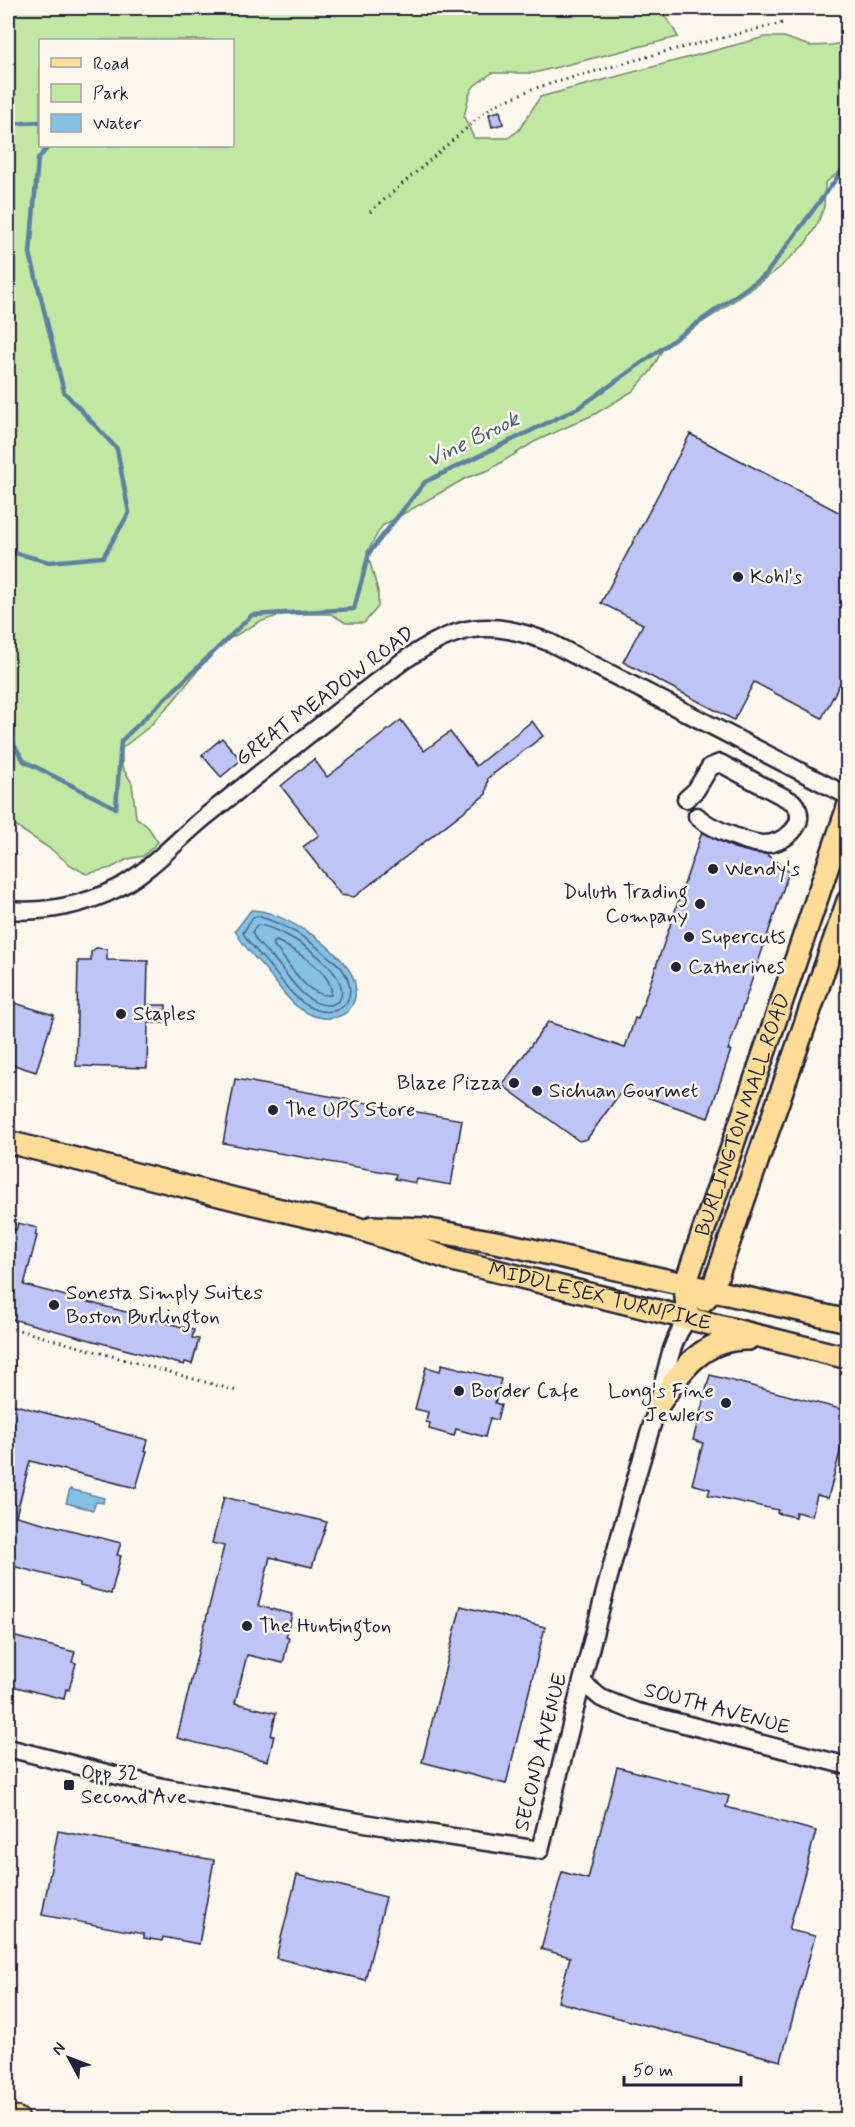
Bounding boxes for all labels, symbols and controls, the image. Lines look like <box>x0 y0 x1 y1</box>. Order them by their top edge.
legend <box>39 39 234 147</box>
text: Road <box>93 52 129 76</box>
text: Park <box>93 82 129 106</box>
text: Water <box>93 112 142 136</box>
water label: Vine Brook <box>422 405 526 475</box>
place label: Kohl's <box>750 563 802 591</box>
marker: Kohl's <box>731 570 745 584</box>
street label: GREAT MEADOW ROAD <box>230 619 420 773</box>
place label: Wendy's <box>725 855 800 883</box>
marker: Wendy's <box>706 862 720 876</box>
place label: Duluth Trading Company <box>563 878 688 930</box>
marker: Duluth Trading Company <box>693 897 707 911</box>
place label: Supercuts <box>701 923 786 951</box>
marker: Supercuts <box>682 930 696 944</box>
place label: Catherines <box>688 953 785 981</box>
marker: Catherines <box>669 960 683 974</box>
street label: BURLINGTON MALL ROAD <box>689 990 797 1240</box>
place label: Staples <box>133 1000 196 1028</box>
marker: Staples <box>114 1007 128 1021</box>
place label: Blaze Pizza <box>397 1069 502 1097</box>
marker: Blaze Pizza <box>507 1076 521 1090</box>
place label: Sichuan Gourmet <box>549 1077 698 1105</box>
marker: Sichuan Gourmet <box>530 1084 544 1098</box>
place label: The UPS Store <box>285 1096 415 1124</box>
marker: The UPS Store <box>266 1103 280 1117</box>
street label: MIDDLESEX TURNPIKE <box>486 1256 714 1338</box>
place label: Sonesta Simply Suites Boston Burlington <box>66 1279 263 1333</box>
marker: Sonesta Simply Suites Boston Burlington <box>47 1298 61 1312</box>
place label: Border Cafe <box>471 1377 579 1405</box>
place label: Long's Fine Jewlers <box>608 1377 714 1429</box>
marker: Border Cafe <box>452 1384 466 1398</box>
marker: Long's Fine Jewlers <box>719 1396 733 1410</box>
place label: The Huntington <box>259 1612 391 1642</box>
marker: The Huntington <box>240 1619 254 1633</box>
street label: SECOND AVENUE <box>508 1670 574 1834</box>
street label: SOUTH AVENUE <box>641 1676 793 1742</box>
place label: Opp 32 Second Ave <box>81 1759 187 1811</box>
marker: Opp 32 Second Ave <box>62 1778 76 1792</box>
north arrow <box>39 2028 99 2088</box>
text: N <box>47 2038 70 2060</box>
scale bar <box>624 2049 741 2087</box>
text: 50 m <box>633 2059 673 2083</box>

